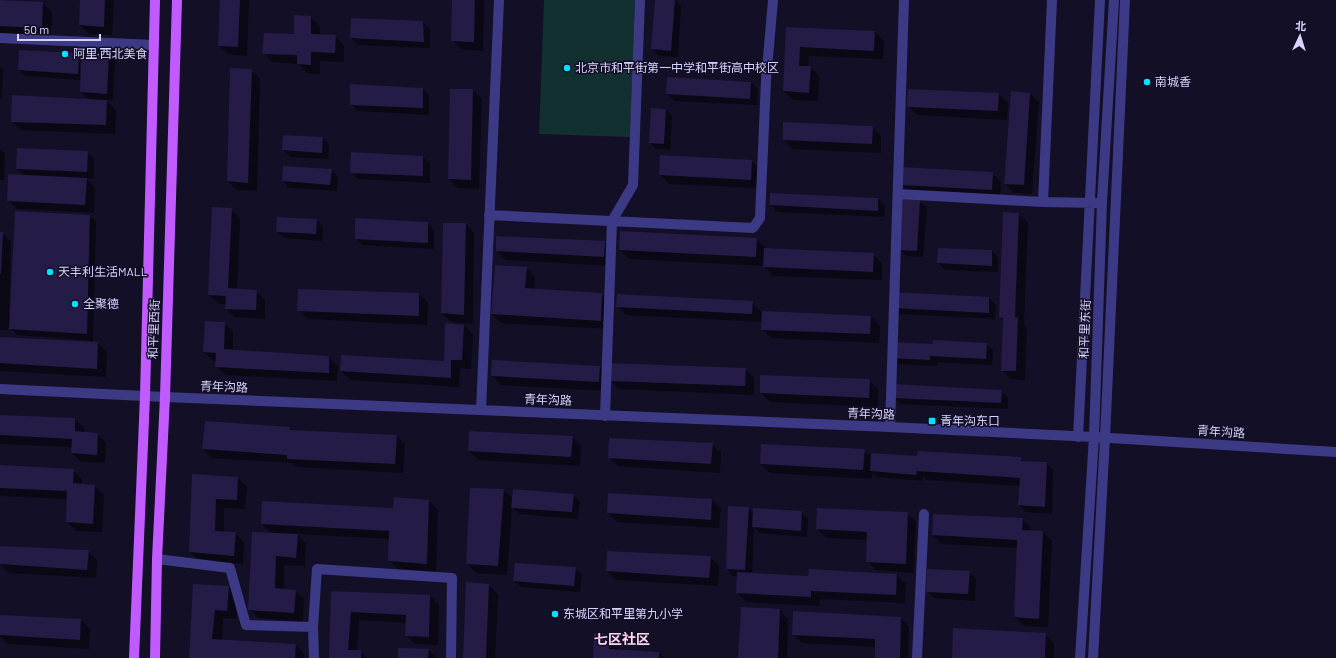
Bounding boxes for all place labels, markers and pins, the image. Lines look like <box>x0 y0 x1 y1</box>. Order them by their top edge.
place label: 阿里·西北美食 <box>73 46 148 60</box>
marker: 阿里·西北美食 <box>60 49 70 59</box>
place label: 北京市和平街第一中学和平街高中校区 <box>575 60 779 74</box>
marker: 北京市和平街第一中学和平街高中校区 <box>562 63 572 73</box>
place label: 南城香 <box>1155 74 1191 88</box>
marker: 南城香 <box>1142 77 1152 87</box>
place label: 天丰利生活MALL <box>58 264 148 278</box>
marker: 天丰利生活MALL <box>45 267 55 277</box>
place label: 全聚德 <box>83 296 119 310</box>
marker: 全聚德 <box>70 299 80 309</box>
place label: 青年沟东口 <box>940 413 1000 427</box>
marker: 青年沟东口 <box>927 416 937 426</box>
place label: 东城区和平里第九小学 <box>563 606 683 620</box>
marker: 东城区和平里第九小学 <box>550 609 560 619</box>

